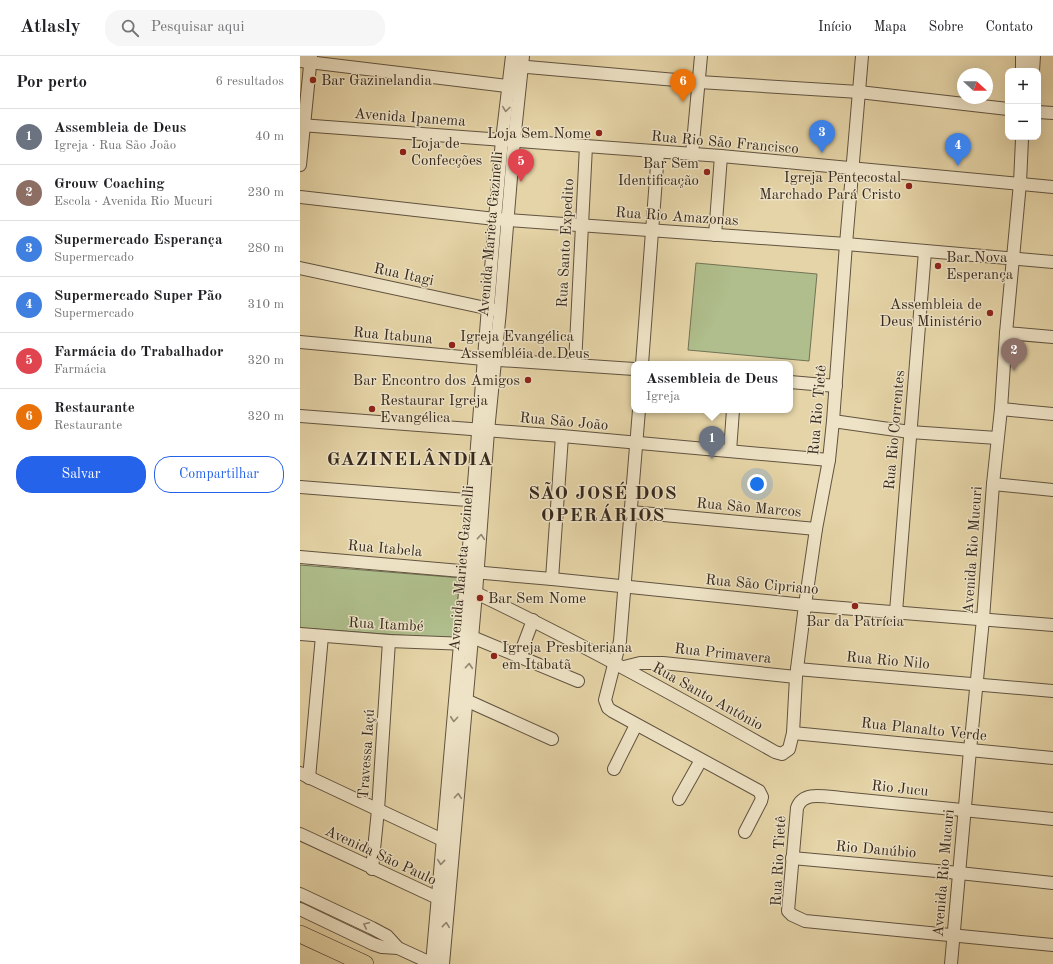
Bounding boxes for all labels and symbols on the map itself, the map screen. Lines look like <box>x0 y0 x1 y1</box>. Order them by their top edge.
north arrow <box>957 68 993 104</box>
pin: 6 <box>670 69 696 102</box>
place label: Bar Gazinelandia <box>321 74 432 89</box>
marker: Bar Gazinelandia <box>308 75 318 85</box>
one-way arrow <box>502 106 511 112</box>
street label: Avenida Ipanema <box>354 107 467 130</box>
pin: 3 <box>809 120 835 153</box>
place label: Loja Sem Nome <box>487 127 591 142</box>
marker: Loja Sem Nome <box>594 128 604 138</box>
street label: Rua Rio São Francisco <box>650 130 799 157</box>
pin: 4 <box>945 133 971 166</box>
place label: Loja de Confecções <box>411 137 482 169</box>
marker: Loja de Confecções <box>398 147 408 157</box>
pin: 5 <box>508 149 534 182</box>
street label: Avenida Marieta Gazinelli <box>477 151 506 318</box>
place label: Bar Sem Identificação <box>618 157 699 189</box>
marker: Bar Sem Identificação <box>702 167 712 177</box>
place label: Igreja Pentecostal Marchado Pará Cristo <box>759 171 901 203</box>
street label: Rua Santo Expedito <box>556 178 577 308</box>
marker: Igreja Pentecostal Marchado Pará Cristo <box>904 181 914 191</box>
street label: Rua Rio Amazonas <box>615 206 739 229</box>
place label: Bar Nova Esperança <box>946 251 1014 283</box>
marker: Bar Nova Esperança <box>933 261 943 271</box>
street label: Rua Itagi <box>372 262 435 289</box>
place label: Assembleia de Deus Ministério <box>880 298 982 330</box>
marker: Assembleia de Deus Ministério <box>985 308 995 318</box>
street label: Rua Itabuna <box>352 326 434 348</box>
place label: Igreja Evangélica Assembléia de Deus <box>460 330 590 362</box>
pin: 2 <box>1001 338 1027 371</box>
marker: Igreja Evangélica Assembléia de Deus <box>447 340 457 350</box>
street label: Rua Rio Tietê <box>807 364 830 456</box>
street label: Rua Rio Correntes <box>883 370 908 491</box>
place label: Bar Encontro dos Amigos <box>353 374 520 389</box>
marker: Bar Encontro dos Amigos <box>523 375 533 385</box>
place label: Restaurar Igreja Evangélica <box>380 394 489 426</box>
marker: Restaurar Igreja Evangélica <box>367 404 377 414</box>
street label: Rua São João <box>519 411 609 434</box>
pin: 1 <box>699 426 725 459</box>
district label: GAZINELÂNDIA <box>327 448 493 470</box>
your location <box>747 474 767 494</box>
district label: SÃO JOSÉ DOS OPERÁRIOS <box>528 481 678 526</box>
street label: Avenida Marieta Gazinelli <box>448 485 477 652</box>
street label: Avenida Rio Mucuri <box>962 486 985 614</box>
street label: Rua São Marcos <box>696 496 802 521</box>
one-way arrow <box>476 534 485 540</box>
street label: Rua Itabela <box>347 539 423 560</box>
street label: Rua São Cipriano <box>705 573 819 598</box>
place label: Bar Sem Nome <box>488 592 586 607</box>
marker: Bar Sem Nome <box>475 593 485 603</box>
marker: Bar da Patrícia <box>850 601 860 611</box>
place label: Bar da Patrícia <box>806 615 905 630</box>
street label: Rua Itambé <box>348 616 424 635</box>
place label: Igreja Presbiteriana em Itabatã <box>502 641 633 673</box>
street label: Rua Primavera <box>674 642 773 667</box>
street label: Rua Rio Nilo <box>845 650 930 673</box>
marker: Igreja Presbiteriana em Itabatã <box>489 651 499 661</box>
street label: Rua Santo Antônio <box>649 661 765 734</box>
one-way arrow <box>465 663 474 669</box>
street label: Travessa Iaçú <box>357 708 378 800</box>
one-way arrow <box>450 716 459 722</box>
street label: Rua Planalto Verde <box>860 716 988 745</box>
street label: Rio Jucu <box>871 779 929 800</box>
one-way arrow <box>453 793 462 799</box>
street label: Avenida Rio Mucuri <box>931 809 958 938</box>
street label: Rua Rio Tietê <box>770 815 789 907</box>
street label: Avenida São Paulo <box>322 824 438 889</box>
street label: Rio Danúbio <box>835 840 917 861</box>
one-way arrow <box>437 859 446 865</box>
one-way arrow <box>363 922 371 930</box>
one-way arrow <box>442 922 451 928</box>

